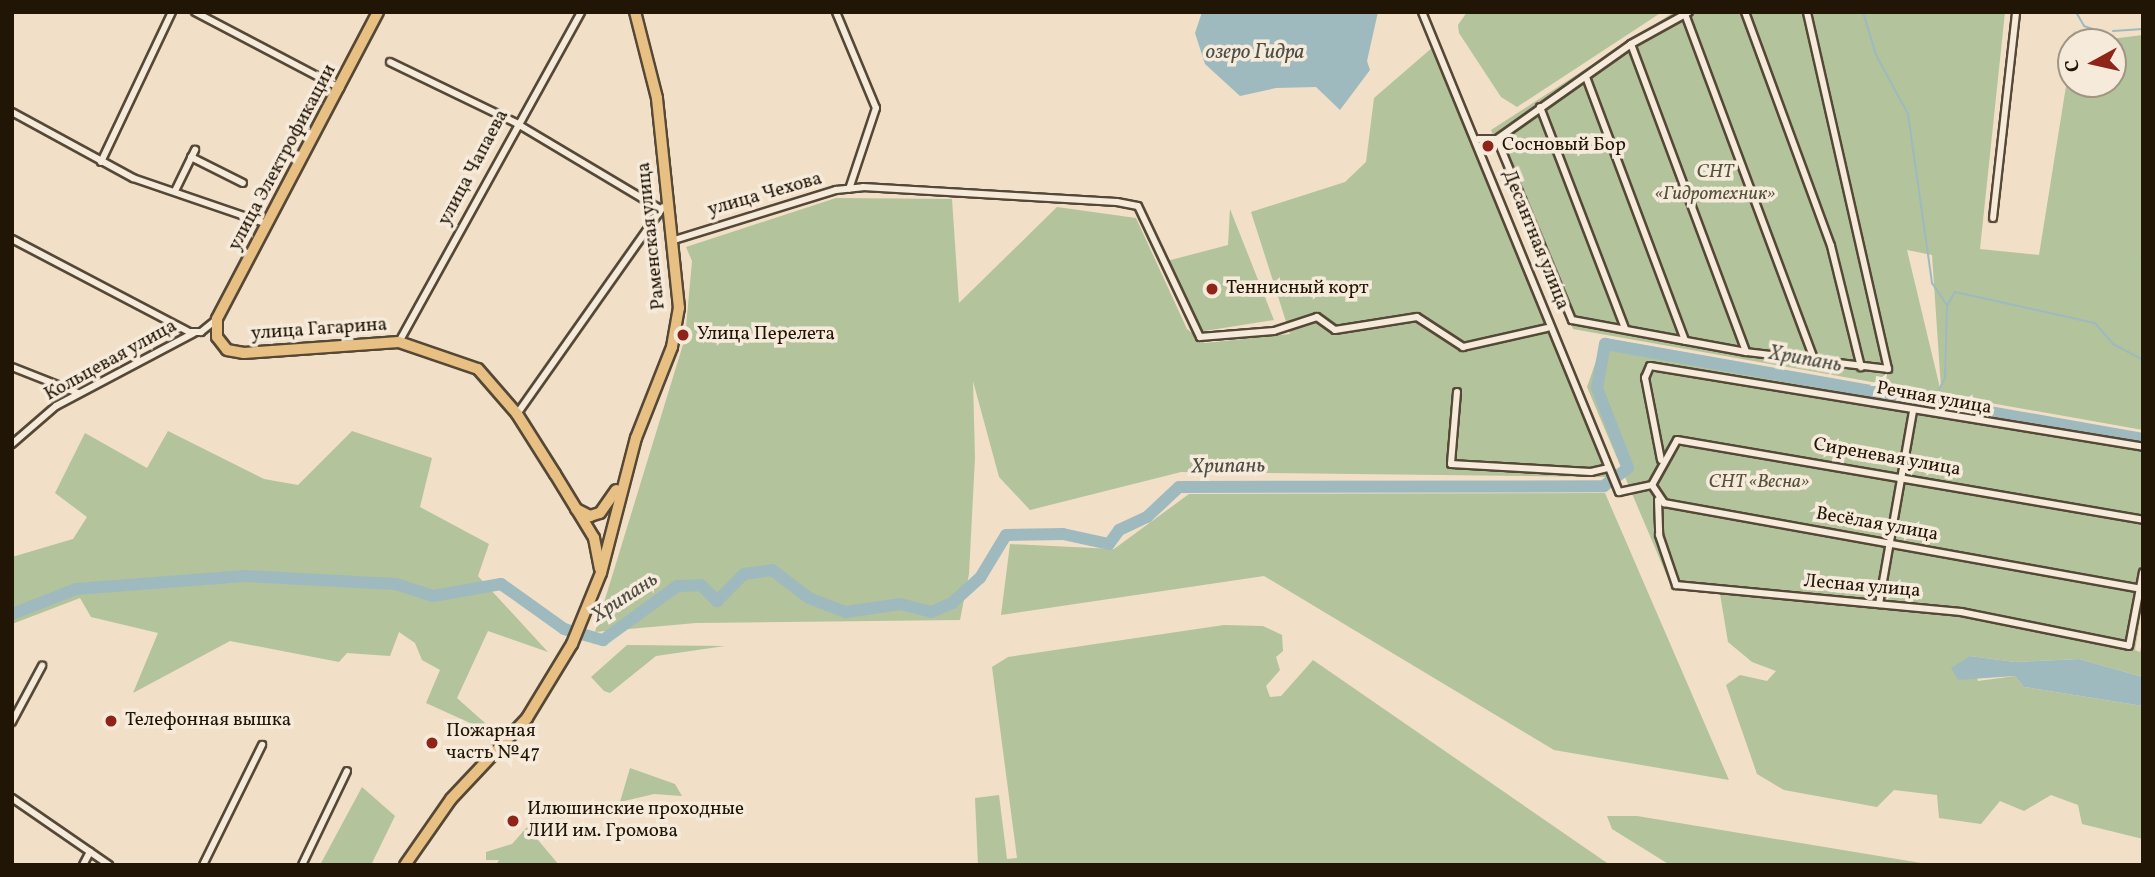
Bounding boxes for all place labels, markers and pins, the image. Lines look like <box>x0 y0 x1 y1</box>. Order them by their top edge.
place label: Сосновый Бор <box>1502 135 1626 157</box>
marker: Сосновый Бор <box>1480 138 1496 154</box>
place label: Теннисный корт <box>1226 278 1369 300</box>
marker: Теннисный корт <box>1204 281 1220 297</box>
place label: Улица Перелета <box>697 324 835 346</box>
marker: Улица Перелета <box>675 327 691 343</box>
place label: Телефонная вышка <box>125 710 291 732</box>
marker: Телефонная вышка <box>103 713 119 729</box>
place label: Пожарная часть №47 <box>446 721 540 765</box>
marker: Пожарная часть №47 <box>424 735 440 751</box>
place label: Илюшинские проходные ЛИИ им. Громова <box>527 799 744 843</box>
marker: Илюшинские проходные ЛИИ им. Громова <box>505 813 521 829</box>

